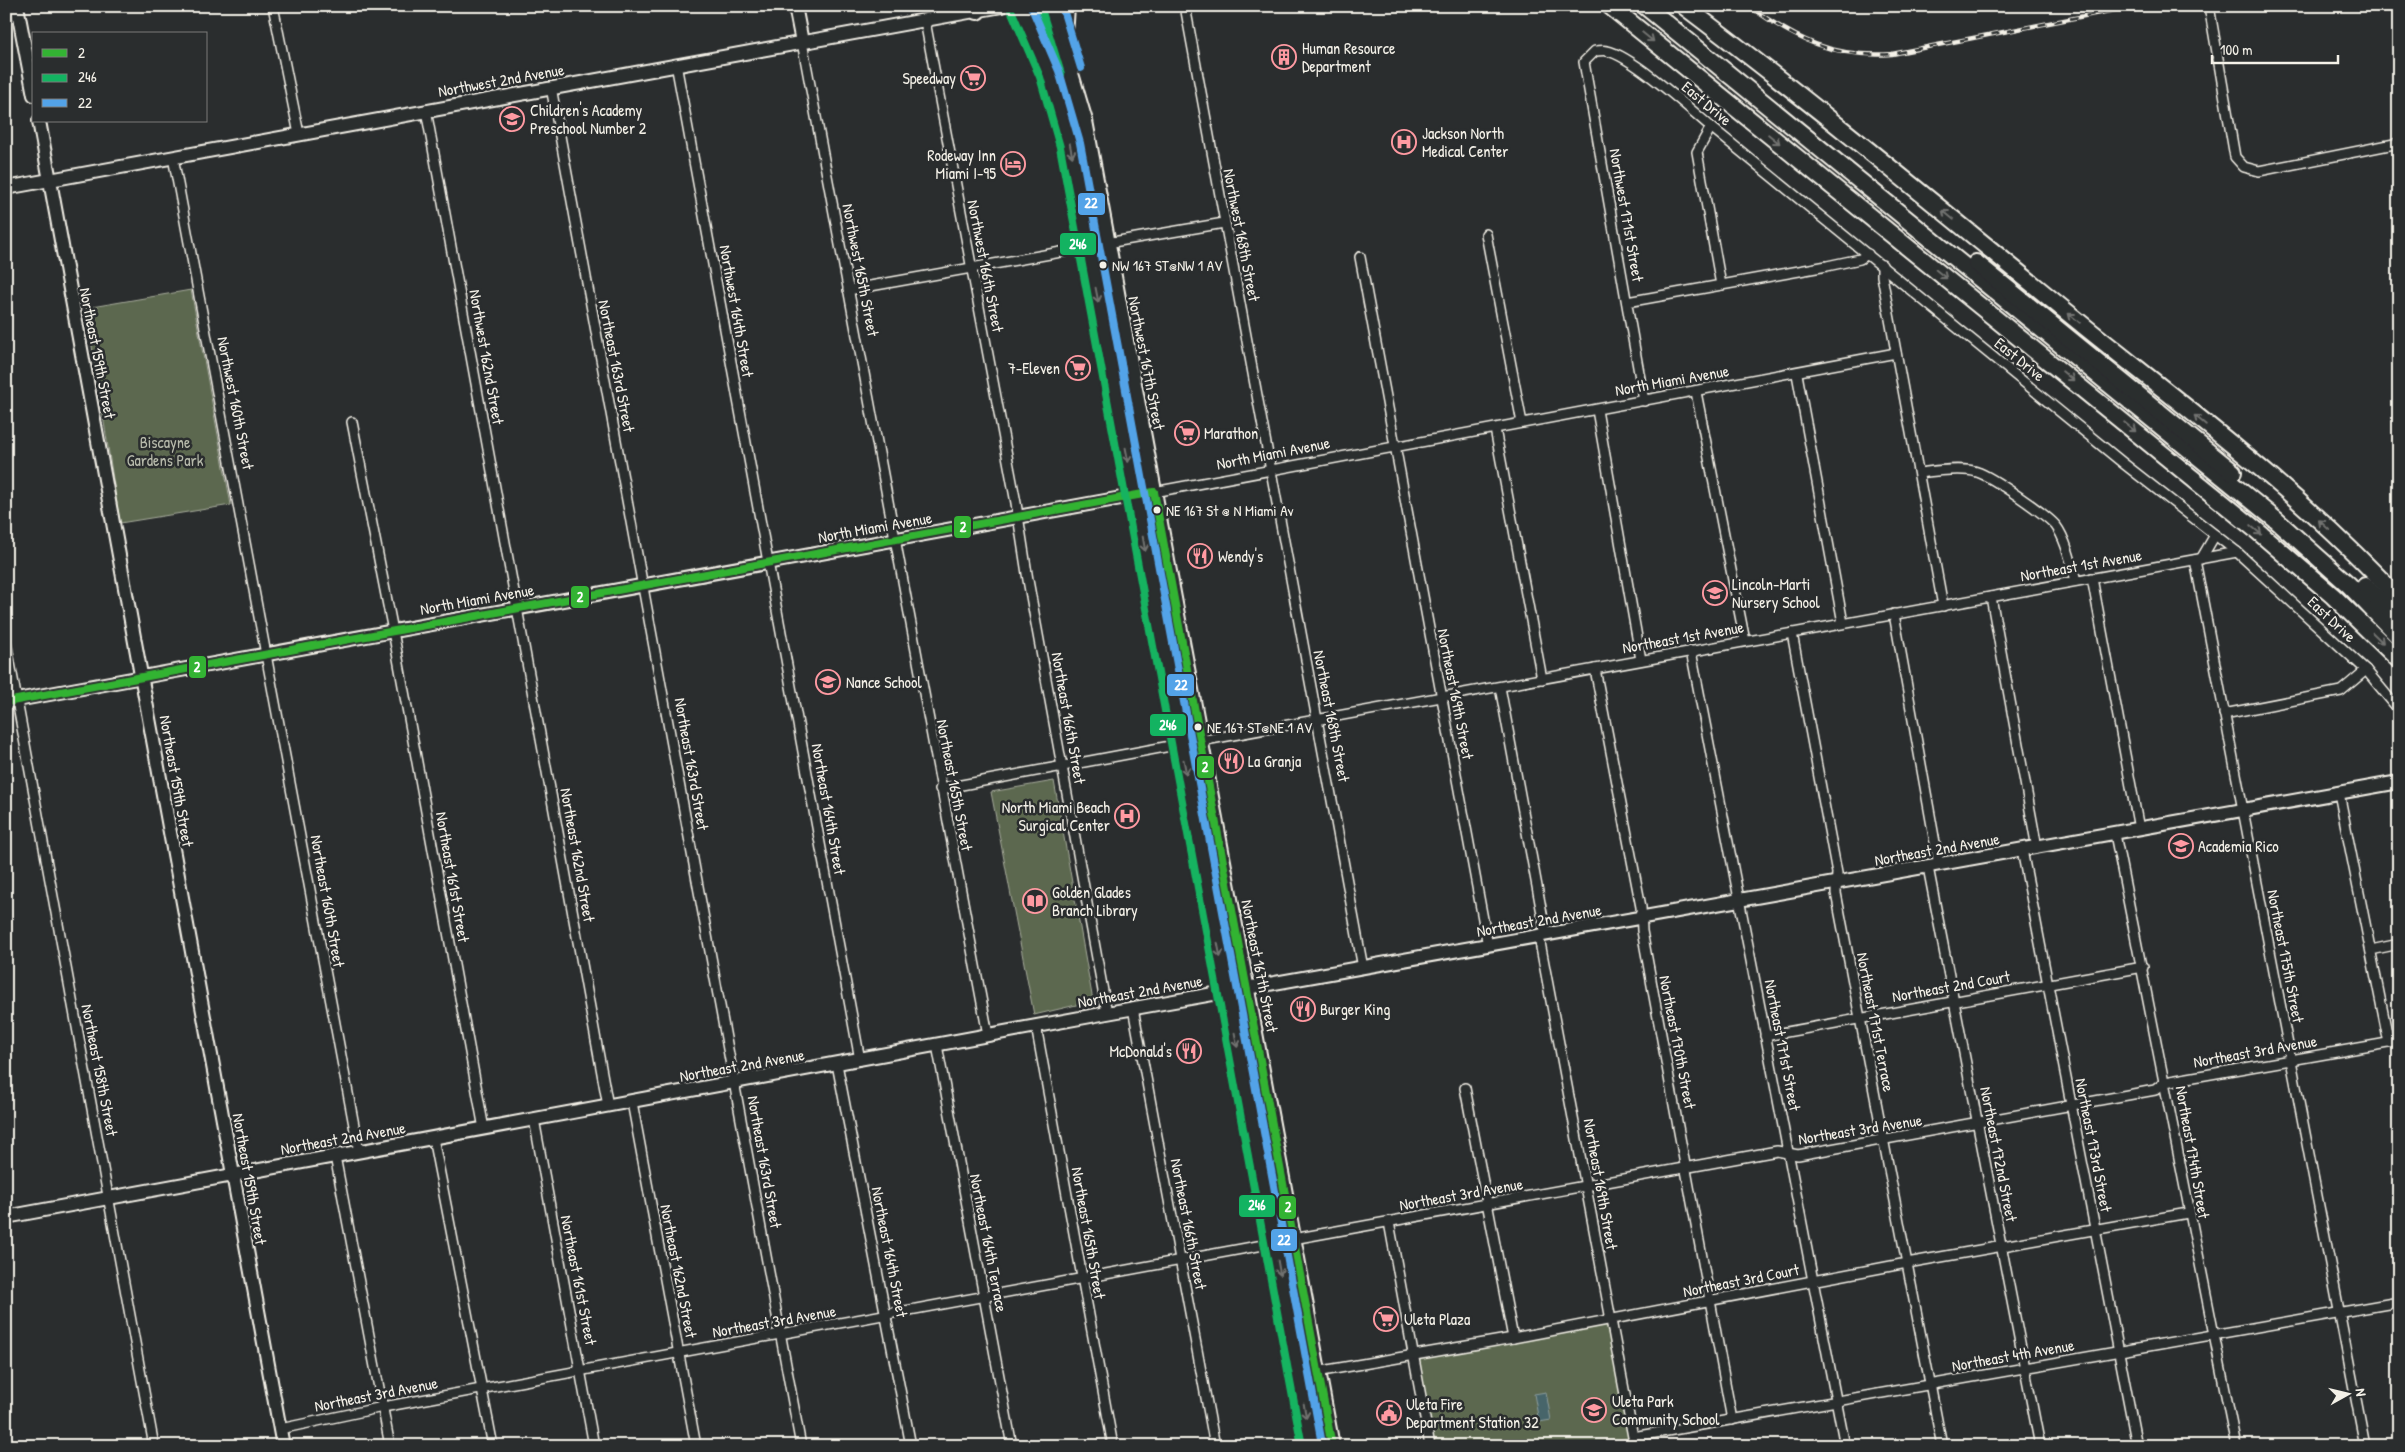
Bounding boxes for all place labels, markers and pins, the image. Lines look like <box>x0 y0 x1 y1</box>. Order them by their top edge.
place label: Human Resource Department <box>1302 37 1396 77</box>
building icon: Human Resource Department <box>1271 44 1297 70</box>
supermarket icon: Speedway <box>960 65 986 91</box>
place label: Speedway <box>902 67 956 89</box>
place label: Children's Academy Preschool Number 2 <box>530 99 647 139</box>
school or university icon: Children's Academy Preschool Number 2 <box>499 106 525 132</box>
place label: Jackson North Medical Center <box>1422 122 1509 162</box>
hospital icon: Jackson North Medical Center <box>1391 129 1417 155</box>
place label: Rodeway Inn Miami I-95 <box>927 144 996 184</box>
hotel icon: Rodeway Inn Miami I-95 <box>1000 151 1026 177</box>
place label: NW 167 ST@NW 1 AV <box>1112 255 1223 276</box>
marker: NW 167 ST@NW 1 AV <box>1098 260 1108 270</box>
supermarket icon: 7-Eleven <box>1065 355 1091 381</box>
place label: 7-Eleven <box>1008 357 1060 379</box>
supermarket icon: Marathon <box>1174 420 1200 446</box>
place label: Marathon <box>1204 422 1258 444</box>
place label: NE 167 St @ N Miami Av <box>1166 500 1294 521</box>
marker: NE 167 St @ N Miami Av <box>1152 505 1162 515</box>
restaurant icon: Wendy's <box>1187 543 1213 569</box>
place label: Wendy's <box>1218 545 1263 567</box>
place label: Lincoln-Marti Nursery School <box>1732 573 1820 613</box>
school or university icon: Lincoln-Marti Nursery School <box>1702 580 1728 606</box>
school or university icon: Nance School <box>815 669 841 695</box>
place label: Nance School <box>846 671 922 693</box>
place label: NE 167 ST@NE 1 AV <box>1207 717 1313 738</box>
marker: NE 167 ST@NE 1 AV <box>1193 722 1203 732</box>
restaurant icon: La Granja <box>1218 748 1244 774</box>
place label: La Granja <box>1248 750 1301 772</box>
place label: North Miami Beach Surgical Center <box>1002 796 1110 836</box>
hospital icon: North Miami Beach Surgical Center <box>1114 803 1140 829</box>
school or university icon: Academia Rico <box>2168 833 2194 859</box>
place label: Academia Rico <box>2198 835 2279 857</box>
place label: Golden Glades Branch Library <box>1052 881 1138 921</box>
library icon: Golden Glades Branch Library <box>1022 888 1048 914</box>
restaurant icon: Burger King <box>1290 996 1316 1022</box>
place label: Burger King <box>1320 998 1390 1020</box>
restaurant icon: McDonald's <box>1176 1038 1202 1064</box>
place label: McDonald's <box>1109 1040 1172 1062</box>
supermarket icon: Uleta Plaza <box>1373 1306 1399 1332</box>
place label: Uleta Plaza <box>1404 1308 1470 1330</box>
place label: Uleta Park Community School <box>1612 1390 1720 1430</box>
place label: Uleta Fire Department Station 32 <box>1406 1393 1539 1433</box>
school or university icon: Uleta Park Community School <box>1581 1397 1607 1423</box>
public building icon: Uleta Fire Department Station 32 <box>1376 1400 1402 1426</box>

